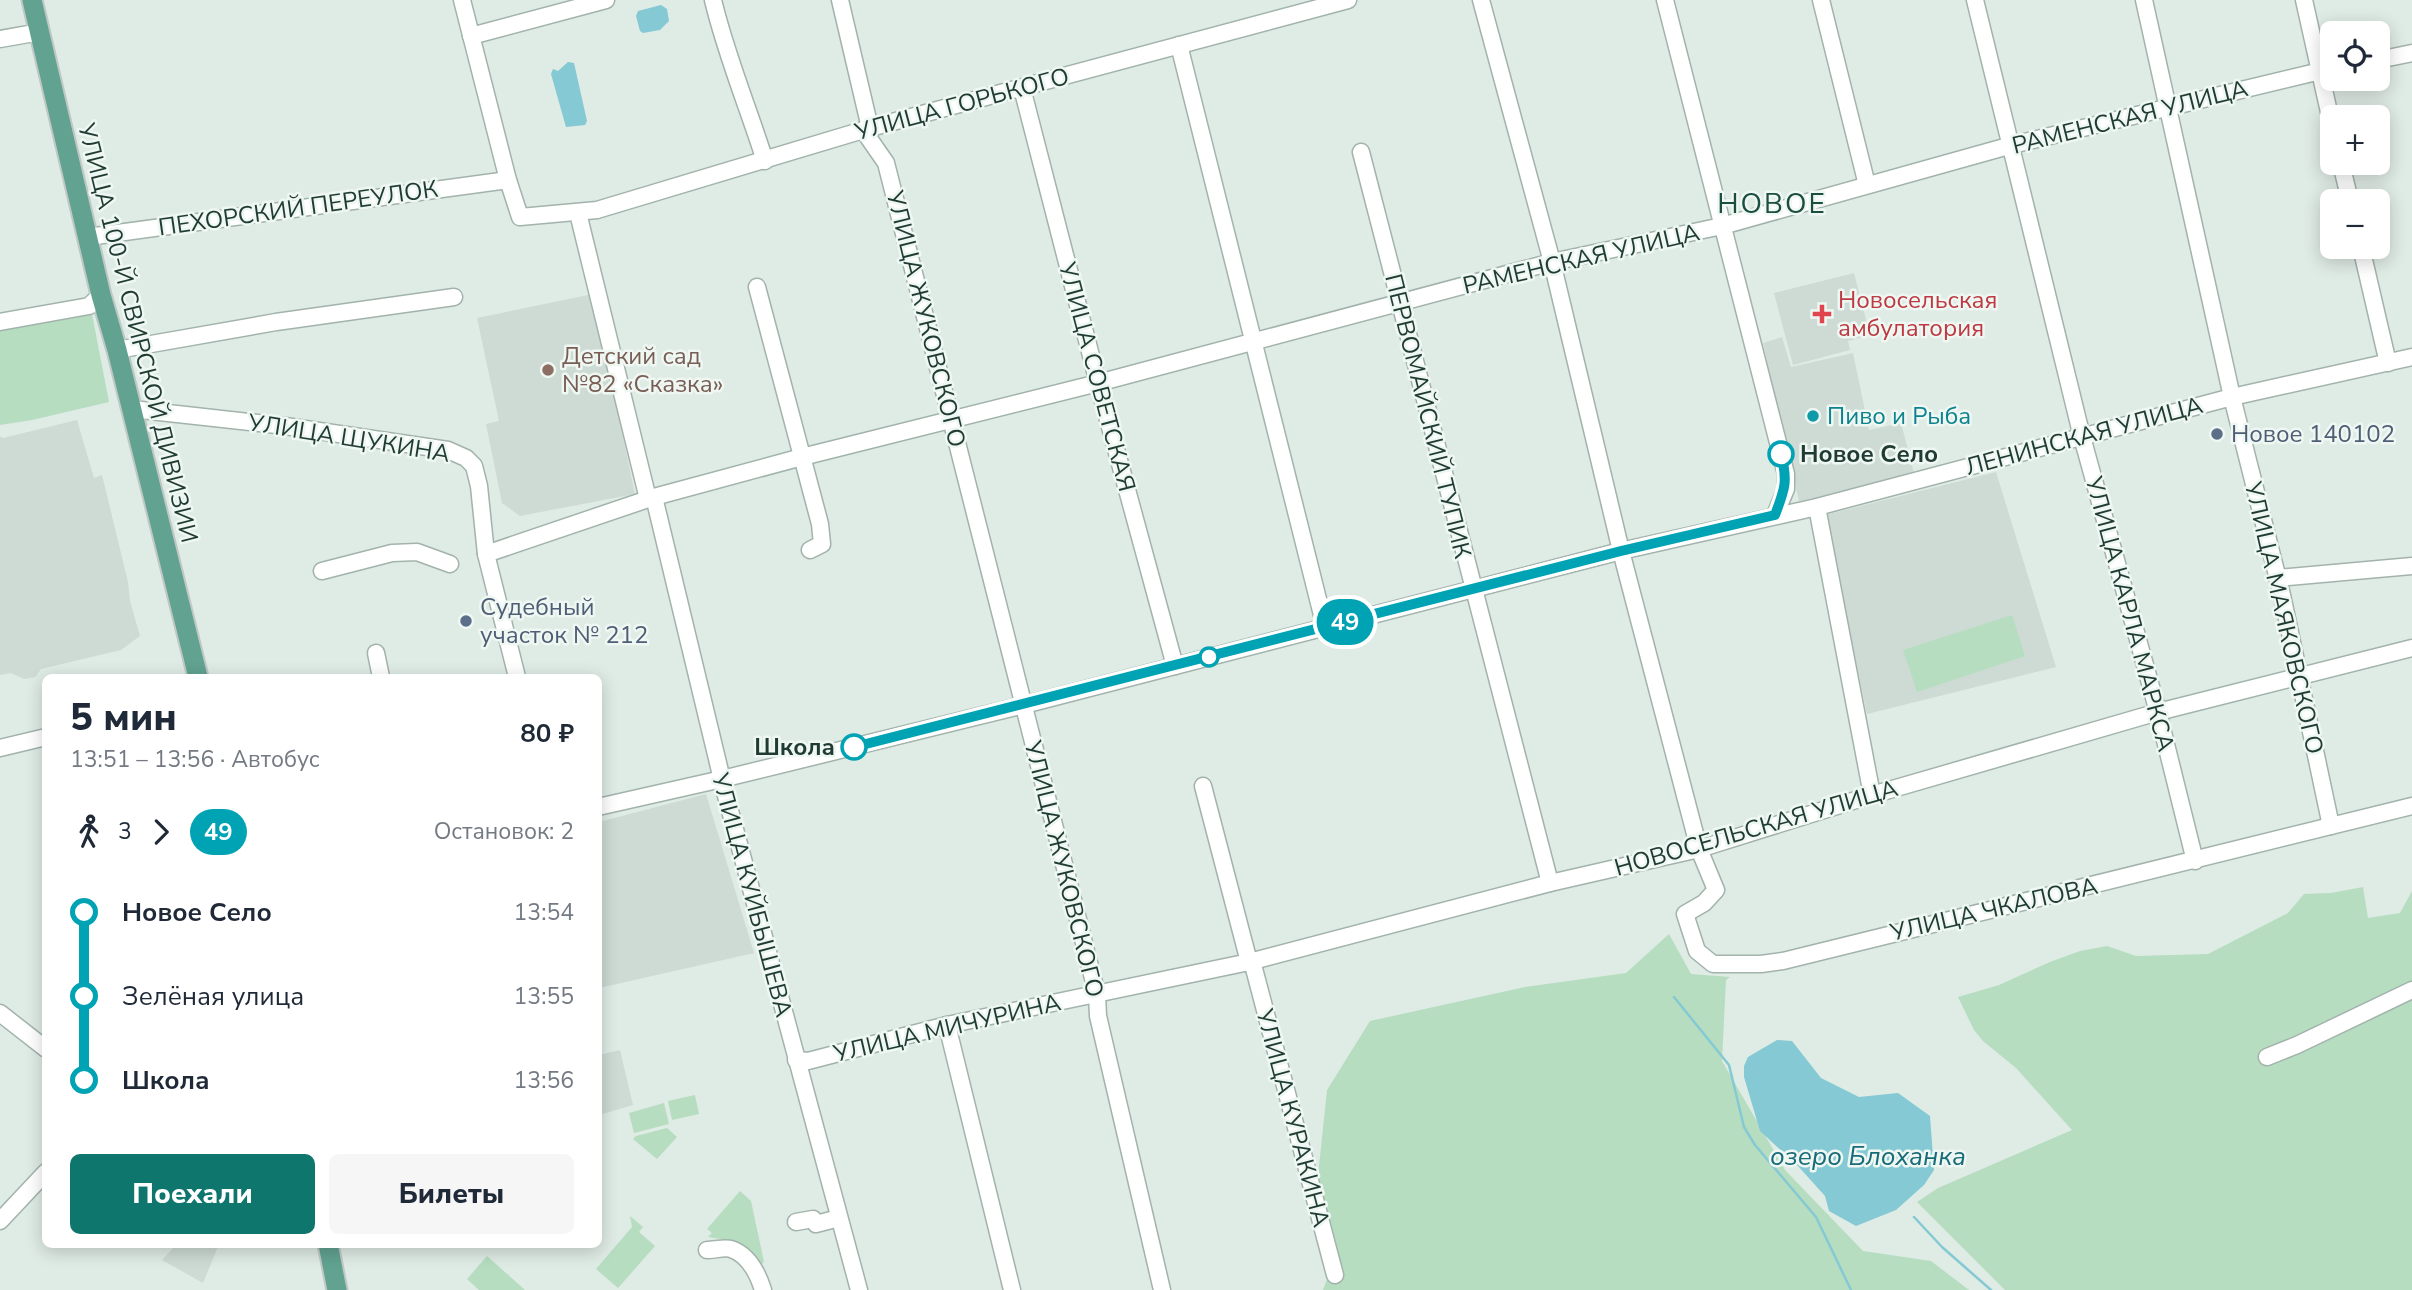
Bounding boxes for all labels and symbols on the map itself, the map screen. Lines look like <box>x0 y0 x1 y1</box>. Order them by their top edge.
street label: УЛИЦА ГОРЬКОГО <box>850 60 1073 148</box>
street label: РАМЕНСКАЯ УЛИЦА <box>2009 72 2252 162</box>
street label: УЛИЦА 100-Й СВИРСКОЙ ДИВИЗИИ <box>70 119 206 546</box>
street label: ПЕХОРСКИЙ ПЕРЕУЛОК <box>156 172 440 243</box>
district label: НОВОЕ <box>1717 185 1827 223</box>
street label: УЛИЦА ЖУКОВСКОГО <box>878 186 973 451</box>
street label: РАМЕНСКАЯ УЛИЦА <box>1460 216 1703 302</box>
street label: УЛИЦА СОВЕТСКАЯ <box>1051 258 1143 495</box>
street label: ПЕРВОМАЙСКИЙ ТУПИК <box>1377 270 1479 562</box>
place label: Новосельская амбулатория <box>1838 284 1997 344</box>
marker: Новосельская амбулатория <box>1812 304 1832 324</box>
place label: Детский сад №82 «Сказка» <box>562 340 723 400</box>
marker: Детский сад №82 «Сказка» <box>540 362 556 378</box>
street label: ЛЕНИНСКАЯ УЛИЦА <box>1962 389 2207 483</box>
place label: Пиво и Рыба <box>1827 400 1971 432</box>
street label: УЛИЦА ЩУКИНА <box>245 406 453 470</box>
marker: Пиво и Рыба <box>1805 408 1821 424</box>
place label: Новое 140102 <box>2231 418 2395 450</box>
marker: Новое 140102 <box>2209 426 2225 442</box>
place label: Новое Село <box>1800 438 1938 470</box>
marker: Новое Село <box>1768 441 1794 467</box>
street label: УЛИЦА КАРЛА МАРКСА <box>2078 472 2182 756</box>
street label: УЛИЦА МАЯКОВСКОГО <box>2237 478 2331 757</box>
place label: Судебный участок № 212 <box>480 591 648 651</box>
line badge: 49 <box>1314 599 1376 645</box>
marker: Судебный участок № 212 <box>458 613 474 629</box>
unlabelled marker <box>1199 647 1219 667</box>
place label: Школа <box>754 731 835 763</box>
marker: Школа <box>841 734 867 760</box>
street label: УЛИЦА ЖУКОВСКОГО <box>1016 736 1111 1001</box>
street label: УЛИЦА КУЙБЫШЕВА <box>704 769 800 1021</box>
street label: НОВОСЕЛЬСКАЯ УЛИЦА <box>1611 772 1902 884</box>
street label: УЛИЦА ЧКАЛОВА <box>1886 869 2101 949</box>
street label: УЛИЦА МИЧУРИНА <box>829 986 1064 1070</box>
street label: УЛИЦА КУРАКИНА <box>1248 1005 1338 1231</box>
water label: озеро Блоханка <box>1770 1139 1966 1174</box>

